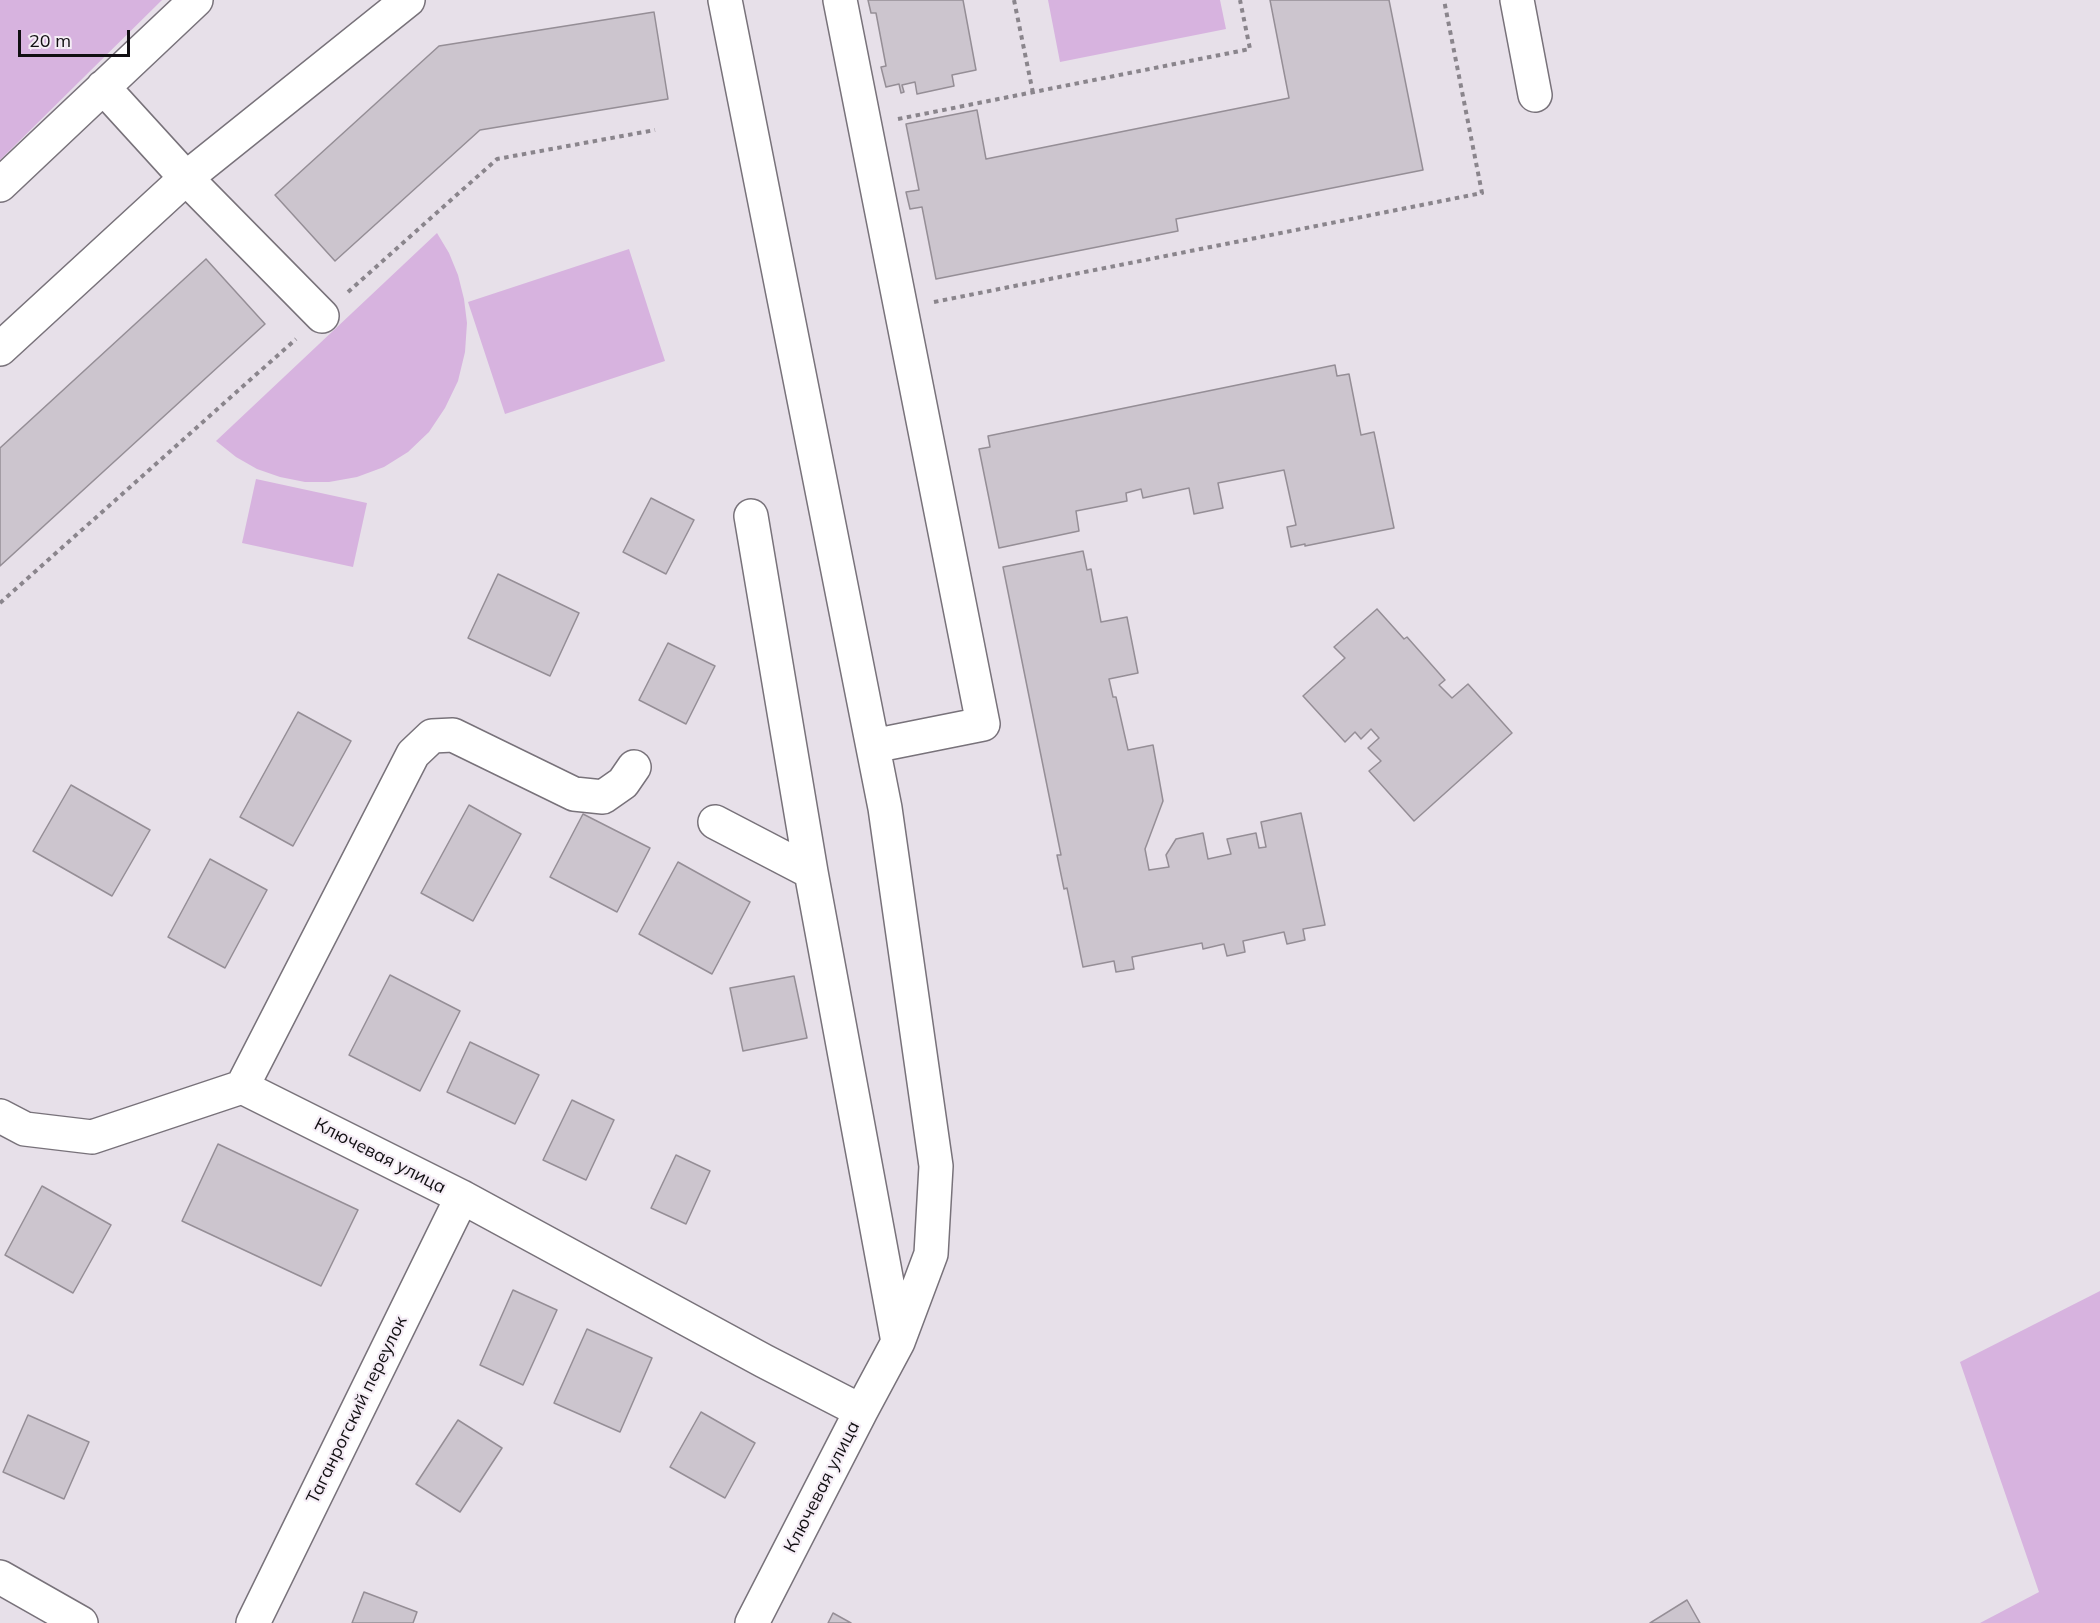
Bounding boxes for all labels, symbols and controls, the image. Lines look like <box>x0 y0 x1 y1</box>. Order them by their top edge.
scale bar <box>21 18 134 56</box>
text: 20 m <box>29 29 71 52</box>
street label: Ключевая улица <box>311 1114 449 1198</box>
street label: Таганрогский переулок <box>302 1313 412 1507</box>
street label: Ключевая улица <box>780 1418 864 1556</box>

